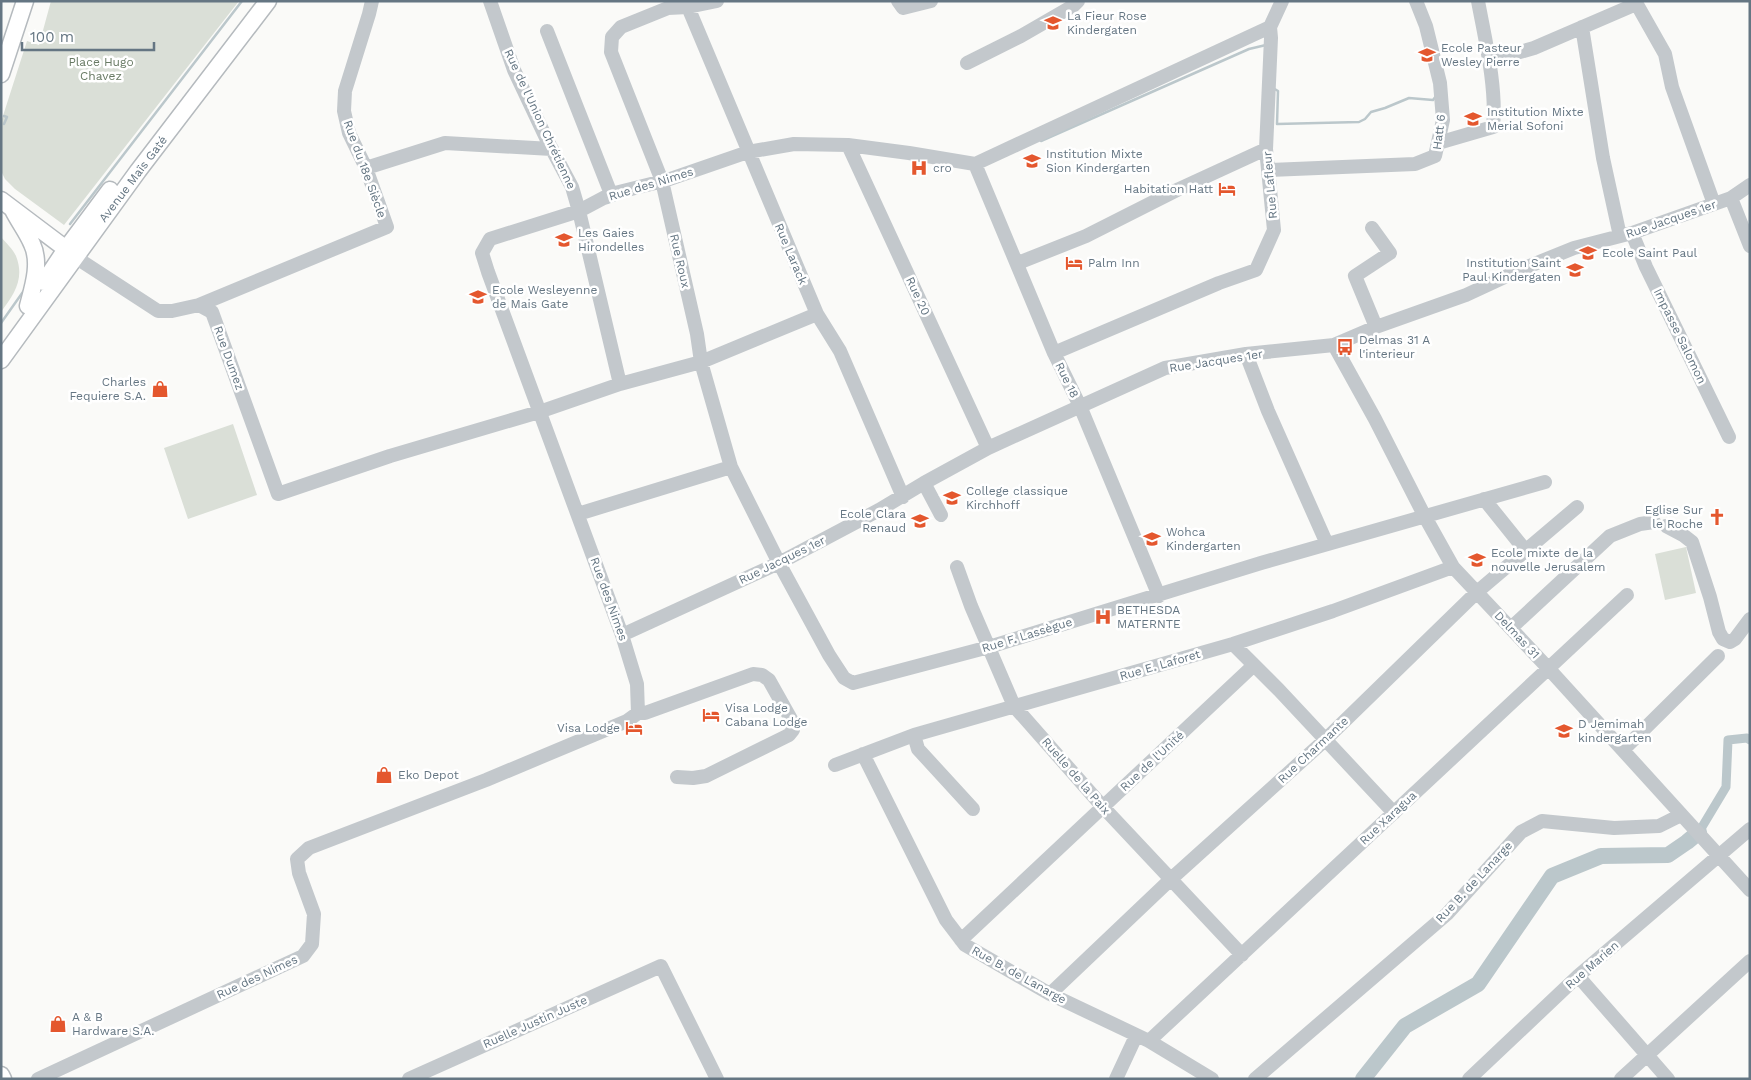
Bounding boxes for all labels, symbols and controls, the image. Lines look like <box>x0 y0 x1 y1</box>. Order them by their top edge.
place label: La Fieur Rose Kindergaten <box>1067 9 1147 37</box>
school or university icon: La Fieur Rose Kindergaten <box>1043 13 1063 33</box>
scale bar <box>22 20 155 52</box>
text: 100 m <box>30 28 74 46</box>
place label: Ecole Pasteur Wesley Pierre <box>1441 41 1522 69</box>
school or university icon: Ecole Pasteur Wesley Pierre <box>1417 45 1437 65</box>
street label: Rue de l'Union Chrétienne <box>501 47 579 191</box>
park label: Place Hugo Chavez <box>68 55 134 83</box>
place label: Institution Mixte Merial Sofoni <box>1487 105 1584 133</box>
school or university icon: Institution Mixte Merial Sofoni <box>1463 109 1483 129</box>
street label: Hatt 6 <box>1430 113 1448 151</box>
street label: Rue du 18e Siècle <box>341 118 389 220</box>
street label: Avenue Maïs Gaté <box>96 133 170 225</box>
place label: Institution Mixte Sion Kindergarten <box>1046 147 1150 175</box>
school or university icon: Institution Mixte Sion Kindergarten <box>1022 151 1042 171</box>
street label: Rue Lafleur <box>1260 151 1280 219</box>
hospital icon: cro <box>909 158 929 178</box>
place label: cro <box>933 161 952 175</box>
street label: Rue des Nimes <box>607 164 695 204</box>
hotel icon: Habitation Hatt <box>1217 179 1237 199</box>
place label: Habitation Hatt <box>1124 182 1213 196</box>
street label: Rue Jacques 1er <box>1624 197 1718 241</box>
street label: Rue Larack <box>772 221 810 287</box>
place label: Les Gaies Hirondelles <box>578 226 644 254</box>
school or university icon: Les Gaies Hirondelles <box>554 230 574 250</box>
street label: Rue Roux <box>667 233 693 289</box>
school or university icon: Ecole Saint Paul <box>1578 243 1598 263</box>
place label: Ecole Saint Paul <box>1602 246 1698 260</box>
hotel icon: Palm Inn <box>1064 253 1084 273</box>
place label: Palm Inn <box>1088 256 1140 270</box>
place label: Institution Saint Paul Kindergaten <box>1462 256 1561 284</box>
school or university icon: Institution Saint Paul Kindergaten <box>1565 260 1585 280</box>
street label: Rue 20 <box>903 275 933 317</box>
place label: Ecole Wesleyenne de Mais Gate <box>492 283 597 311</box>
street label: Impasse Salomon <box>1651 286 1709 386</box>
school or university icon: Ecole Wesleyenne de Mais Gate <box>468 287 488 307</box>
street label: Rue Dumez <box>211 324 247 392</box>
place label: Delmas 31 A l'interieur <box>1359 333 1430 361</box>
bus stop icon: Delmas 31 A l'interieur <box>1335 337 1355 357</box>
street label: Rue Jacques 1er <box>1168 347 1264 375</box>
street label: Rue 18 <box>1052 360 1082 400</box>
place label: Charles Fequiere S.A. <box>69 375 146 403</box>
shop icon: Charles Fequiere S.A. <box>150 379 170 399</box>
place label: College classique Kirchhoff <box>966 484 1068 512</box>
school or university icon: College classique Kirchhoff <box>942 488 962 508</box>
place label: Eglise Sur le Roche <box>1645 503 1703 531</box>
place label: Ecole Clara Renaud <box>840 507 906 535</box>
church icon: Eglise Sur le Roche <box>1707 507 1727 527</box>
school or university icon: Ecole Clara Renaud <box>910 511 930 531</box>
place label: Wohca Kindergarten <box>1166 525 1241 553</box>
school or university icon: Wohca Kindergarten <box>1142 529 1162 549</box>
street label: Rue Jacques 1er <box>736 533 828 587</box>
place label: Ecole mixte de la nouvelle Jerusalem <box>1491 546 1605 574</box>
school or university icon: Ecole mixte de la nouvelle Jerusalem <box>1467 550 1487 570</box>
street label: Rue des Nimes <box>587 555 631 643</box>
place label: BETHESDA MATERNTE <box>1117 603 1181 631</box>
hospital icon: BETHESDA MATERNTE <box>1093 607 1113 627</box>
street label: Delmas 31 <box>1492 608 1542 662</box>
street label: Rue F. Lassègue <box>980 615 1074 655</box>
street label: Rue E. Laforet <box>1118 647 1202 683</box>
place label: Visa Lodge Cabana Lodge <box>725 701 807 729</box>
hotel icon: Visa Lodge Cabana Lodge <box>701 705 721 725</box>
street label: Rue Charmante <box>1275 714 1351 786</box>
place label: D Jemimah kindergarten <box>1578 717 1652 745</box>
hotel icon: Visa Lodge <box>624 718 644 738</box>
place label: Visa Lodge <box>557 721 620 735</box>
school or university icon: D Jemimah kindergarten <box>1554 721 1574 741</box>
street label: Rue de l'Unité <box>1117 728 1187 794</box>
street label: Ruelle de la Paix <box>1039 735 1113 817</box>
shop icon: Eko Depot <box>374 765 394 785</box>
place label: Eko Depot <box>398 768 459 782</box>
street label: Rue Xaragua <box>1357 788 1419 848</box>
street label: Rue B. de Lanarge <box>1433 838 1515 926</box>
street label: Rue Marien <box>1563 938 1621 992</box>
street label: Rue B. de Lanarge <box>969 943 1069 1007</box>
street label: Rue des Nimes <box>214 952 300 1002</box>
street label: Ruelle Justin Juste <box>481 993 589 1051</box>
place label: A & B Hardware S.A. <box>72 1010 154 1038</box>
shop icon: A & B Hardware S.A. <box>48 1014 68 1034</box>

